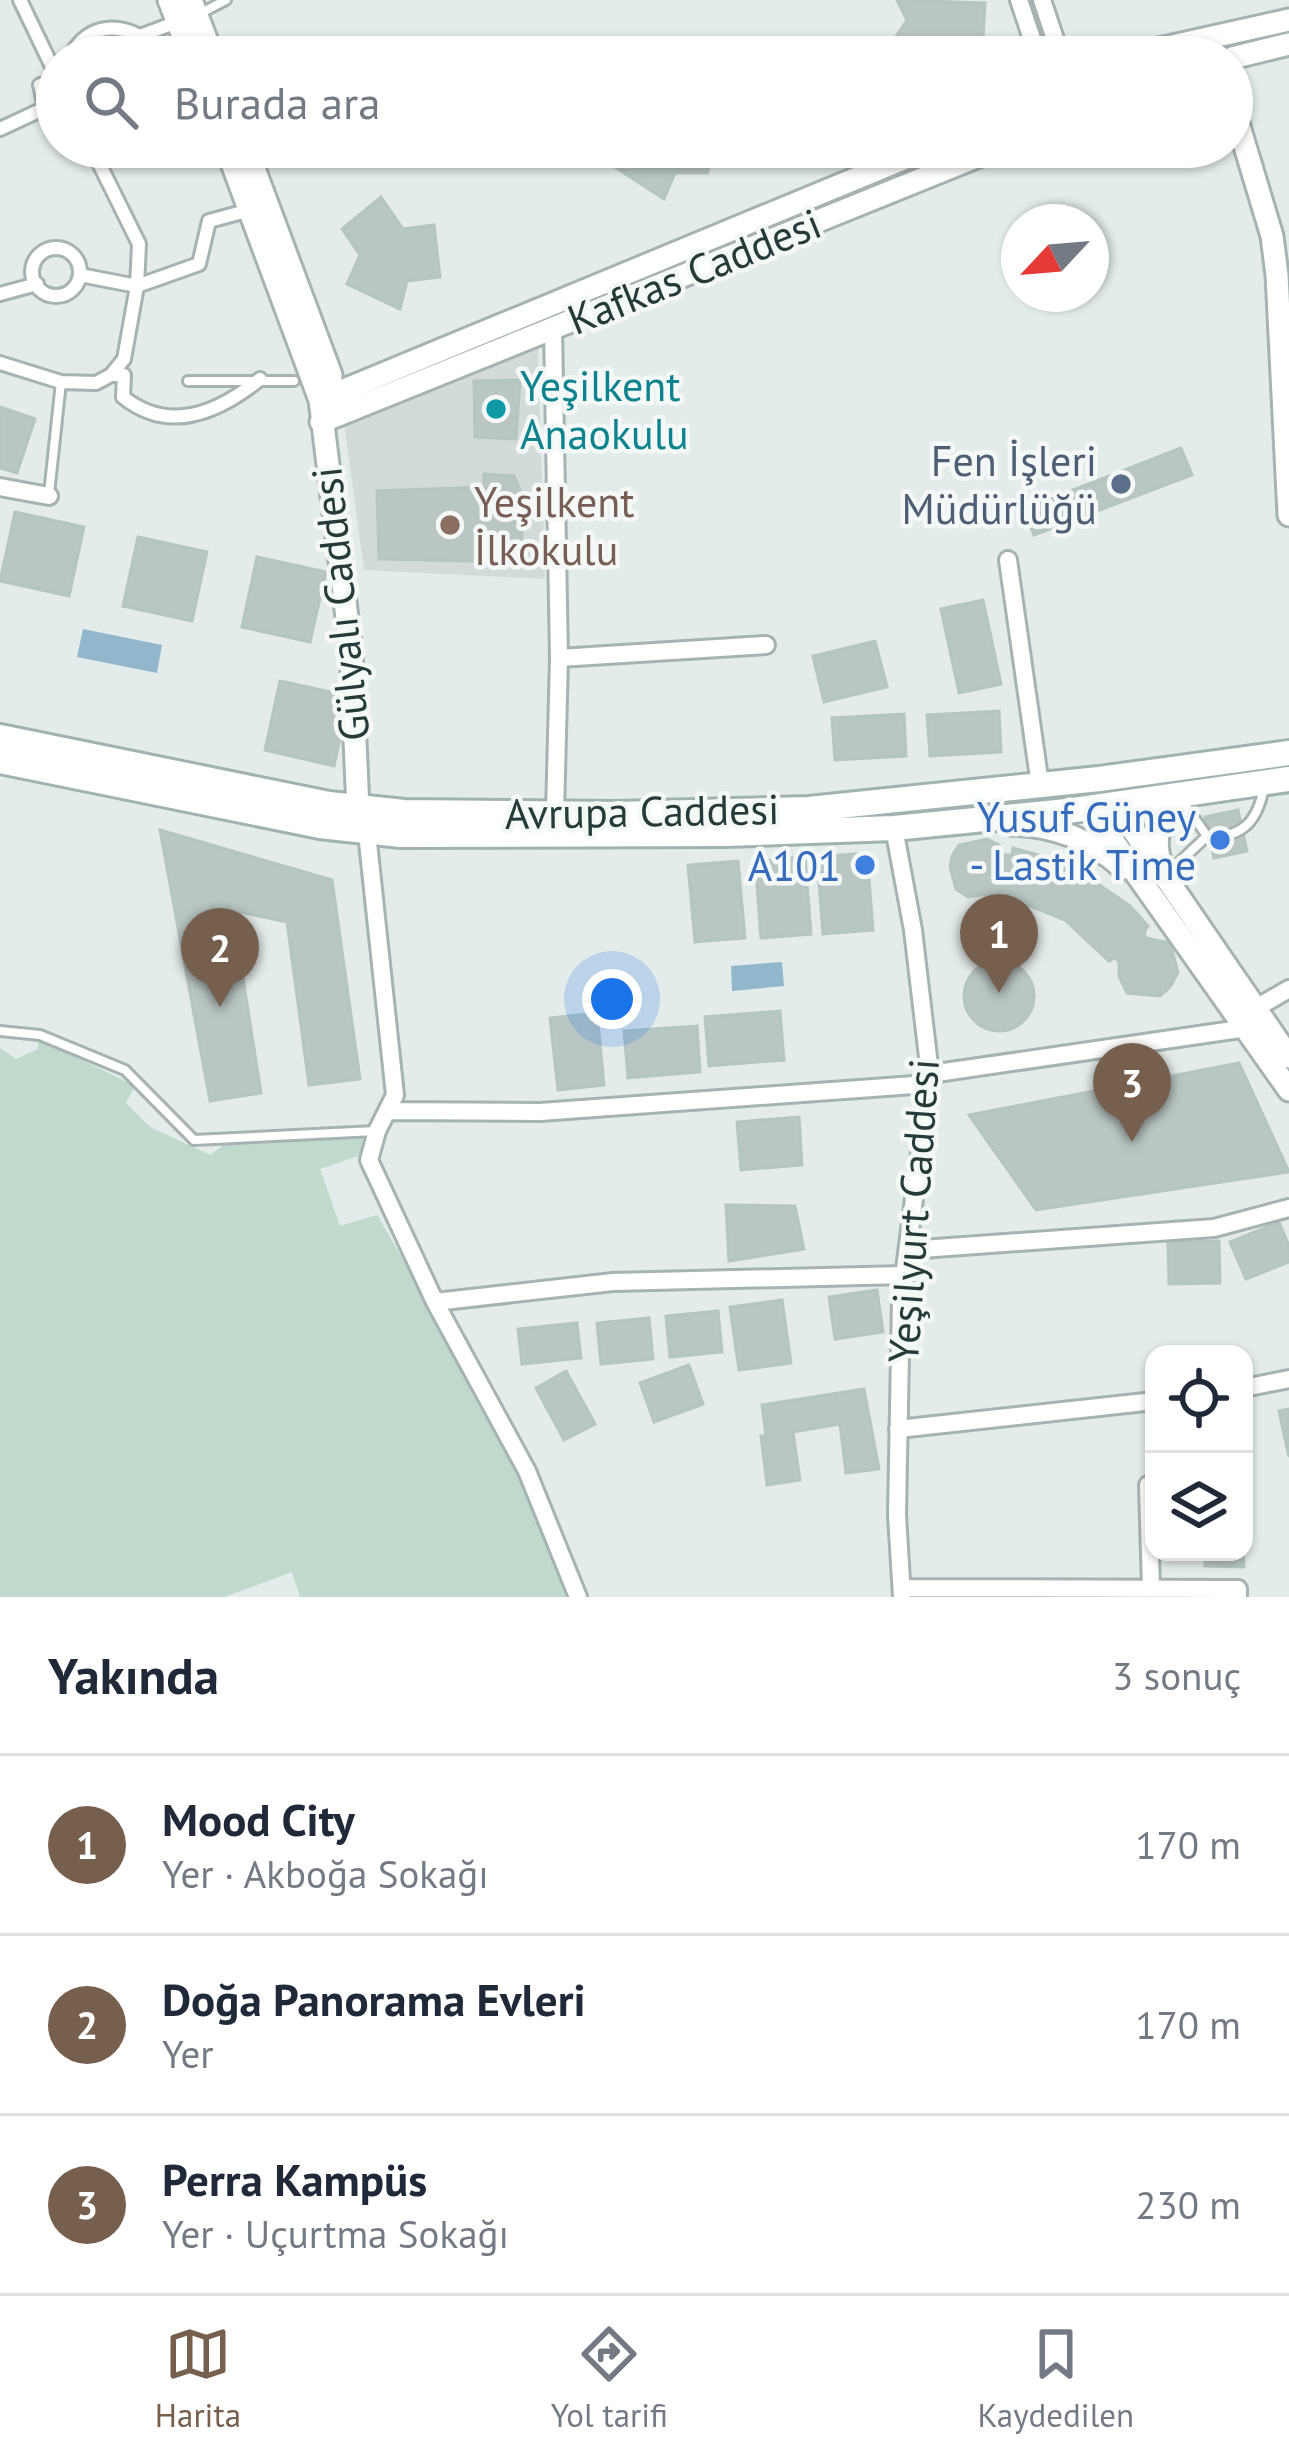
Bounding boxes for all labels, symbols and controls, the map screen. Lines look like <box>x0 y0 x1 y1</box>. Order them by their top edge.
search box <box>36 36 1253 168</box>
icon: search <box>78 69 144 135</box>
text: Burada ara <box>174 73 381 131</box>
street label: Kafkas Caddesi <box>559 195 829 347</box>
north arrow <box>1001 204 1109 312</box>
place label: Yeşilkent Anaokulu <box>520 358 689 461</box>
marker: Yeşilkent Anaokulu <box>483 396 509 422</box>
place label: Fen İşleri Müdürlüğü <box>902 433 1097 536</box>
street label: Gülyalı Caddesi <box>298 464 382 744</box>
marker: Fen İşleri Müdürlüğü <box>1108 471 1134 497</box>
place label: Yeşilkent İlkokulu <box>474 474 635 577</box>
marker: Yeşilkent İlkokulu <box>437 512 463 538</box>
street label: Avrupa Caddesi <box>504 781 780 841</box>
place label: Yusuf Güney - Lastik Time <box>969 789 1196 892</box>
marker: Yusuf Güney - Lastik Time <box>1207 827 1233 853</box>
place label: A101 <box>748 838 841 893</box>
marker: A101 <box>852 852 878 878</box>
pin: 1 <box>960 894 1038 993</box>
pin: 2 <box>181 908 259 1007</box>
your location <box>582 969 642 1029</box>
pin: 3 <box>1093 1043 1171 1142</box>
street label: Yeşilyurt Caddesi <box>875 1057 951 1365</box>
map controls <box>1145 1345 1253 1561</box>
button: locate <box>1145 1345 1253 1453</box>
button: layers <box>1145 1453 1253 1561</box>
text: Yakında <box>48 1642 219 1708</box>
text: 3 sonuç <box>1112 1650 1241 1701</box>
text: Mood City <box>162 1790 355 1848</box>
text: 1 <box>76 1819 98 1870</box>
text: 170 m <box>1135 1819 1241 1870</box>
text: Yer · Akboğa Sokağı <box>162 1848 489 1899</box>
text: Doğa Panorama Evleri <box>162 1970 586 2028</box>
text: 2 <box>76 1999 98 2050</box>
text: 170 m <box>1135 1999 1241 2050</box>
text: Yer <box>162 2028 214 2079</box>
text: Perra Kampüs <box>162 2150 427 2208</box>
text: 3 <box>76 2179 98 2230</box>
text: 230 m <box>1135 2179 1241 2230</box>
text: Yer · Uçurtma Sokağı <box>162 2208 509 2259</box>
tab: Harita <box>155 2321 241 2436</box>
tab: Yol tarifi <box>551 2321 668 2436</box>
tab: Kaydedilen <box>978 2321 1134 2436</box>

